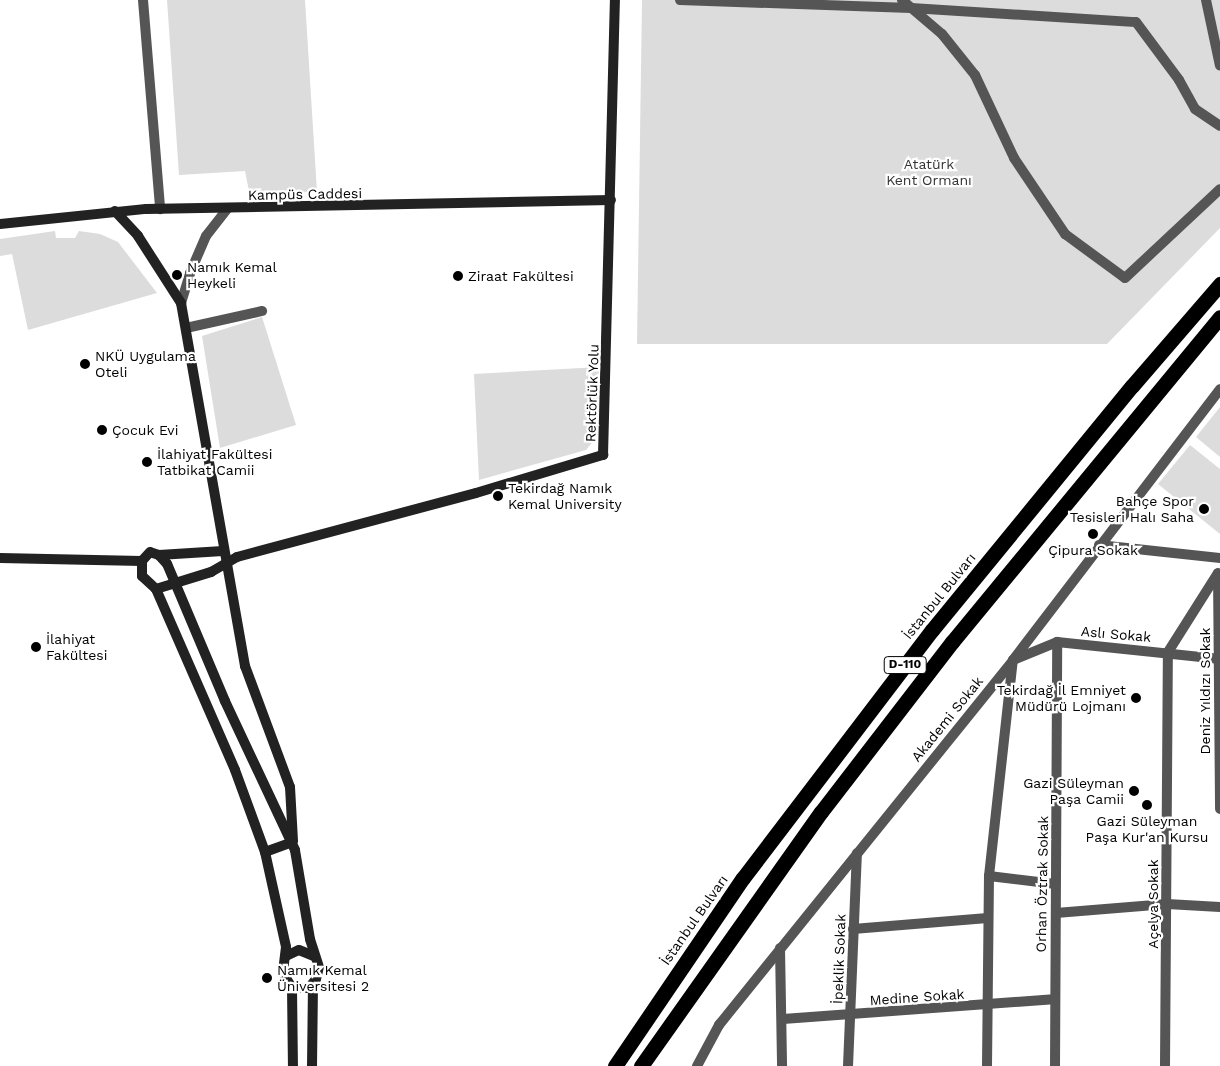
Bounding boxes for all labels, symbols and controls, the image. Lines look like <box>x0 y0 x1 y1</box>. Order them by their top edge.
park label: Atatürk Kent Ormanı <box>886 156 972 188</box>
street label: Kampüs Caddesi <box>248 185 362 203</box>
place label: Namık Kemal Heykeli <box>187 259 277 292</box>
place label: Ziraat Fakültesi <box>468 268 574 284</box>
marker: Namık Kemal Heykeli <box>171 269 183 281</box>
marker: Ziraat Fakültesi <box>452 270 464 282</box>
street label: Rektörlük Yolu <box>582 343 602 443</box>
place label: NKÜ Uygulama Oteli <box>95 348 196 381</box>
marker: NKÜ Uygulama Oteli <box>79 358 91 370</box>
place label: Çocuk Evi <box>112 422 179 438</box>
marker: Çocuk Evi <box>96 424 108 436</box>
place label: İlahiyat Fakültesi Tatbikat Camii <box>157 446 272 478</box>
marker: İlahiyat Fakültesi Tatbikat Camii <box>141 456 153 468</box>
place label: Tekirdağ Namık Kemal University <box>508 480 622 512</box>
marker: Tekirdağ Namık Kemal University <box>492 490 504 502</box>
place label: Bahçe Spor Tesisleri Halı Saha <box>1070 493 1194 526</box>
marker: Bahçe Spor Tesisleri Halı Saha <box>1198 503 1210 515</box>
marker: Çipura Sokak <box>1087 528 1099 540</box>
place label: Çipura Sokak <box>1048 542 1138 558</box>
street label: İstanbul Bulvarı <box>899 549 979 643</box>
street label: Aslı Sokak <box>1080 623 1152 645</box>
street label: Deniz Yıldızı Sokak <box>1197 627 1213 755</box>
place label: İlahiyat Fakültesi <box>46 631 107 664</box>
marker: İlahiyat Fakültesi <box>30 641 42 653</box>
road number: D-110 <box>882 656 928 674</box>
street label: Akademi Sokak <box>908 673 986 765</box>
place label: Tekirdağ İl Emniyet Müdürü Lojmanı <box>996 682 1126 714</box>
marker: Tekirdağ İl Emniyet Müdürü Lojmanı <box>1130 692 1142 704</box>
place label: Gazi Süleyman Paşa Camii <box>1023 775 1124 808</box>
marker: Gazi Süleyman Paşa Camii <box>1128 785 1140 797</box>
marker: Gazi Süleyman Paşa Kur'an Kursu <box>1141 799 1153 811</box>
place label: Gazi Süleyman Paşa Kur'an Kursu <box>1085 813 1209 846</box>
street label: Orhan Öztrak Sokak <box>1032 815 1052 953</box>
street label: Açelya Sokak <box>1145 859 1161 949</box>
street label: İstanbul Bulvarı <box>657 872 731 968</box>
street label: İpeklik Sokak <box>829 913 849 1005</box>
place label: Namık Kemal Üniversitesi 2 <box>277 962 369 994</box>
marker: Namık Kemal Üniversitesi 2 <box>261 972 273 984</box>
street label: Medine Sokak <box>869 985 965 1009</box>

